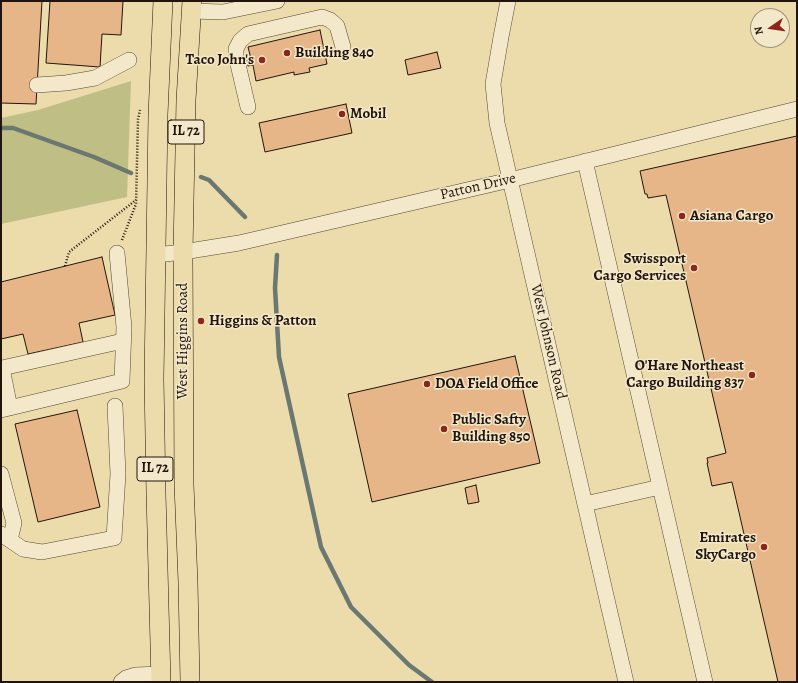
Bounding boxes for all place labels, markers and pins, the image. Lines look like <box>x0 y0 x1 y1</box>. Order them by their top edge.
place label: Building 840 <box>295 44 374 62</box>
marker: Building 840 <box>282 48 292 58</box>
place label: Taco John's <box>185 51 254 69</box>
marker: Taco John's <box>257 55 267 65</box>
place label: Mobil <box>350 105 386 123</box>
marker: Mobil <box>337 109 347 119</box>
place label: Asiana Cargo <box>690 207 773 225</box>
marker: Asiana Cargo <box>677 211 687 221</box>
place label: Swissport Cargo Services <box>594 250 686 285</box>
marker: Swissport Cargo Services <box>689 263 699 273</box>
place label: Higgins & Patton <box>209 312 316 330</box>
marker: Higgins & Patton <box>196 316 206 326</box>
place label: O'Hare Northeast Cargo Building 837 <box>626 357 744 392</box>
marker: O'Hare Northeast Cargo Building 837 <box>747 370 757 380</box>
place label: DOA Field Office <box>435 375 538 393</box>
marker: DOA Field Office <box>422 379 432 389</box>
place label: Public Safty Building 850 <box>452 411 530 446</box>
marker: Public Safty Building 850 <box>439 424 449 434</box>
place label: Emirates SkyCargo <box>695 529 756 564</box>
marker: Emirates SkyCargo <box>759 542 769 552</box>

